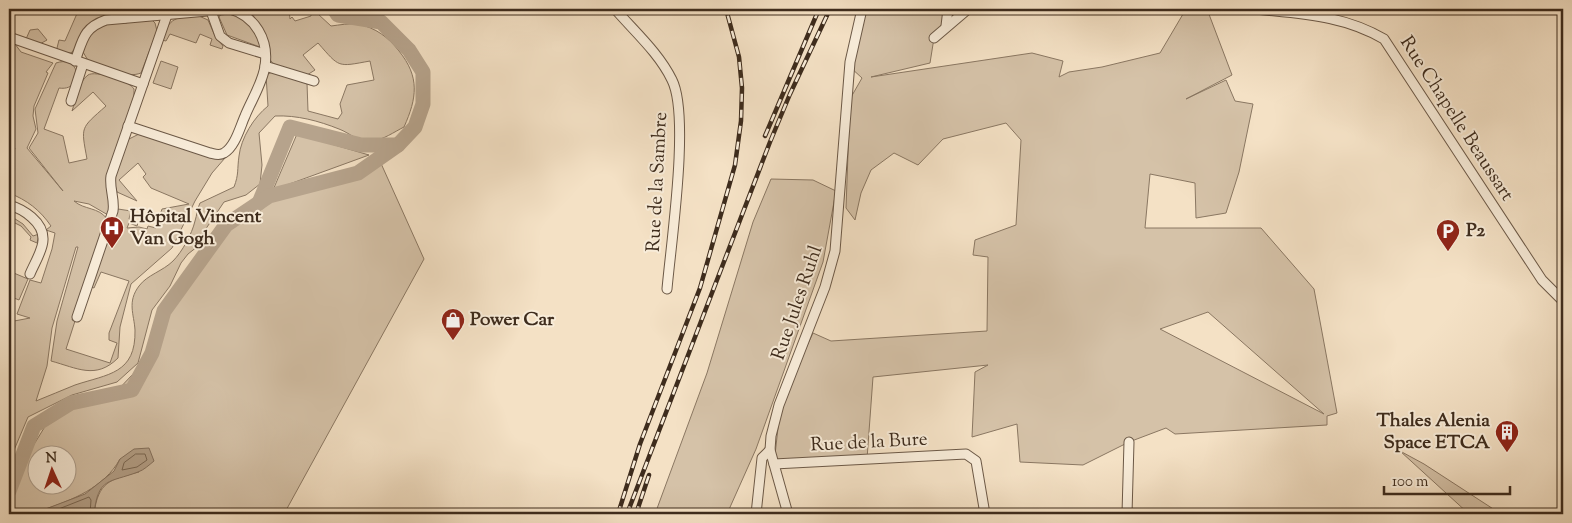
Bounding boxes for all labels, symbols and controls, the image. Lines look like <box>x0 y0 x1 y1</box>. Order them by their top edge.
street label: Rue Chapelle Beaussart <box>1392 31 1520 207</box>
street label: Rue de la Sambre <box>641 111 675 253</box>
place label: Hôpital Vincent Van Gogh <box>130 204 262 253</box>
hospital icon: Hôpital Vincent Van Gogh <box>99 215 125 249</box>
parking icon: P2 <box>1435 218 1461 252</box>
place label: P2 <box>1466 218 1485 245</box>
street label: Rue Jules Ruhl <box>766 242 830 364</box>
shop icon: Power Car <box>440 307 466 341</box>
place label: Power Car <box>470 307 555 334</box>
place label: Thales Alenia Space ETCA <box>1376 408 1491 457</box>
building icon: Thales Alenia Space ETCA <box>1494 419 1520 453</box>
street label: Rue de la Bure <box>810 426 928 460</box>
north arrow <box>28 446 78 496</box>
text: N <box>45 449 58 469</box>
scale bar <box>1384 463 1511 495</box>
text: 100 m <box>1392 472 1429 493</box>

